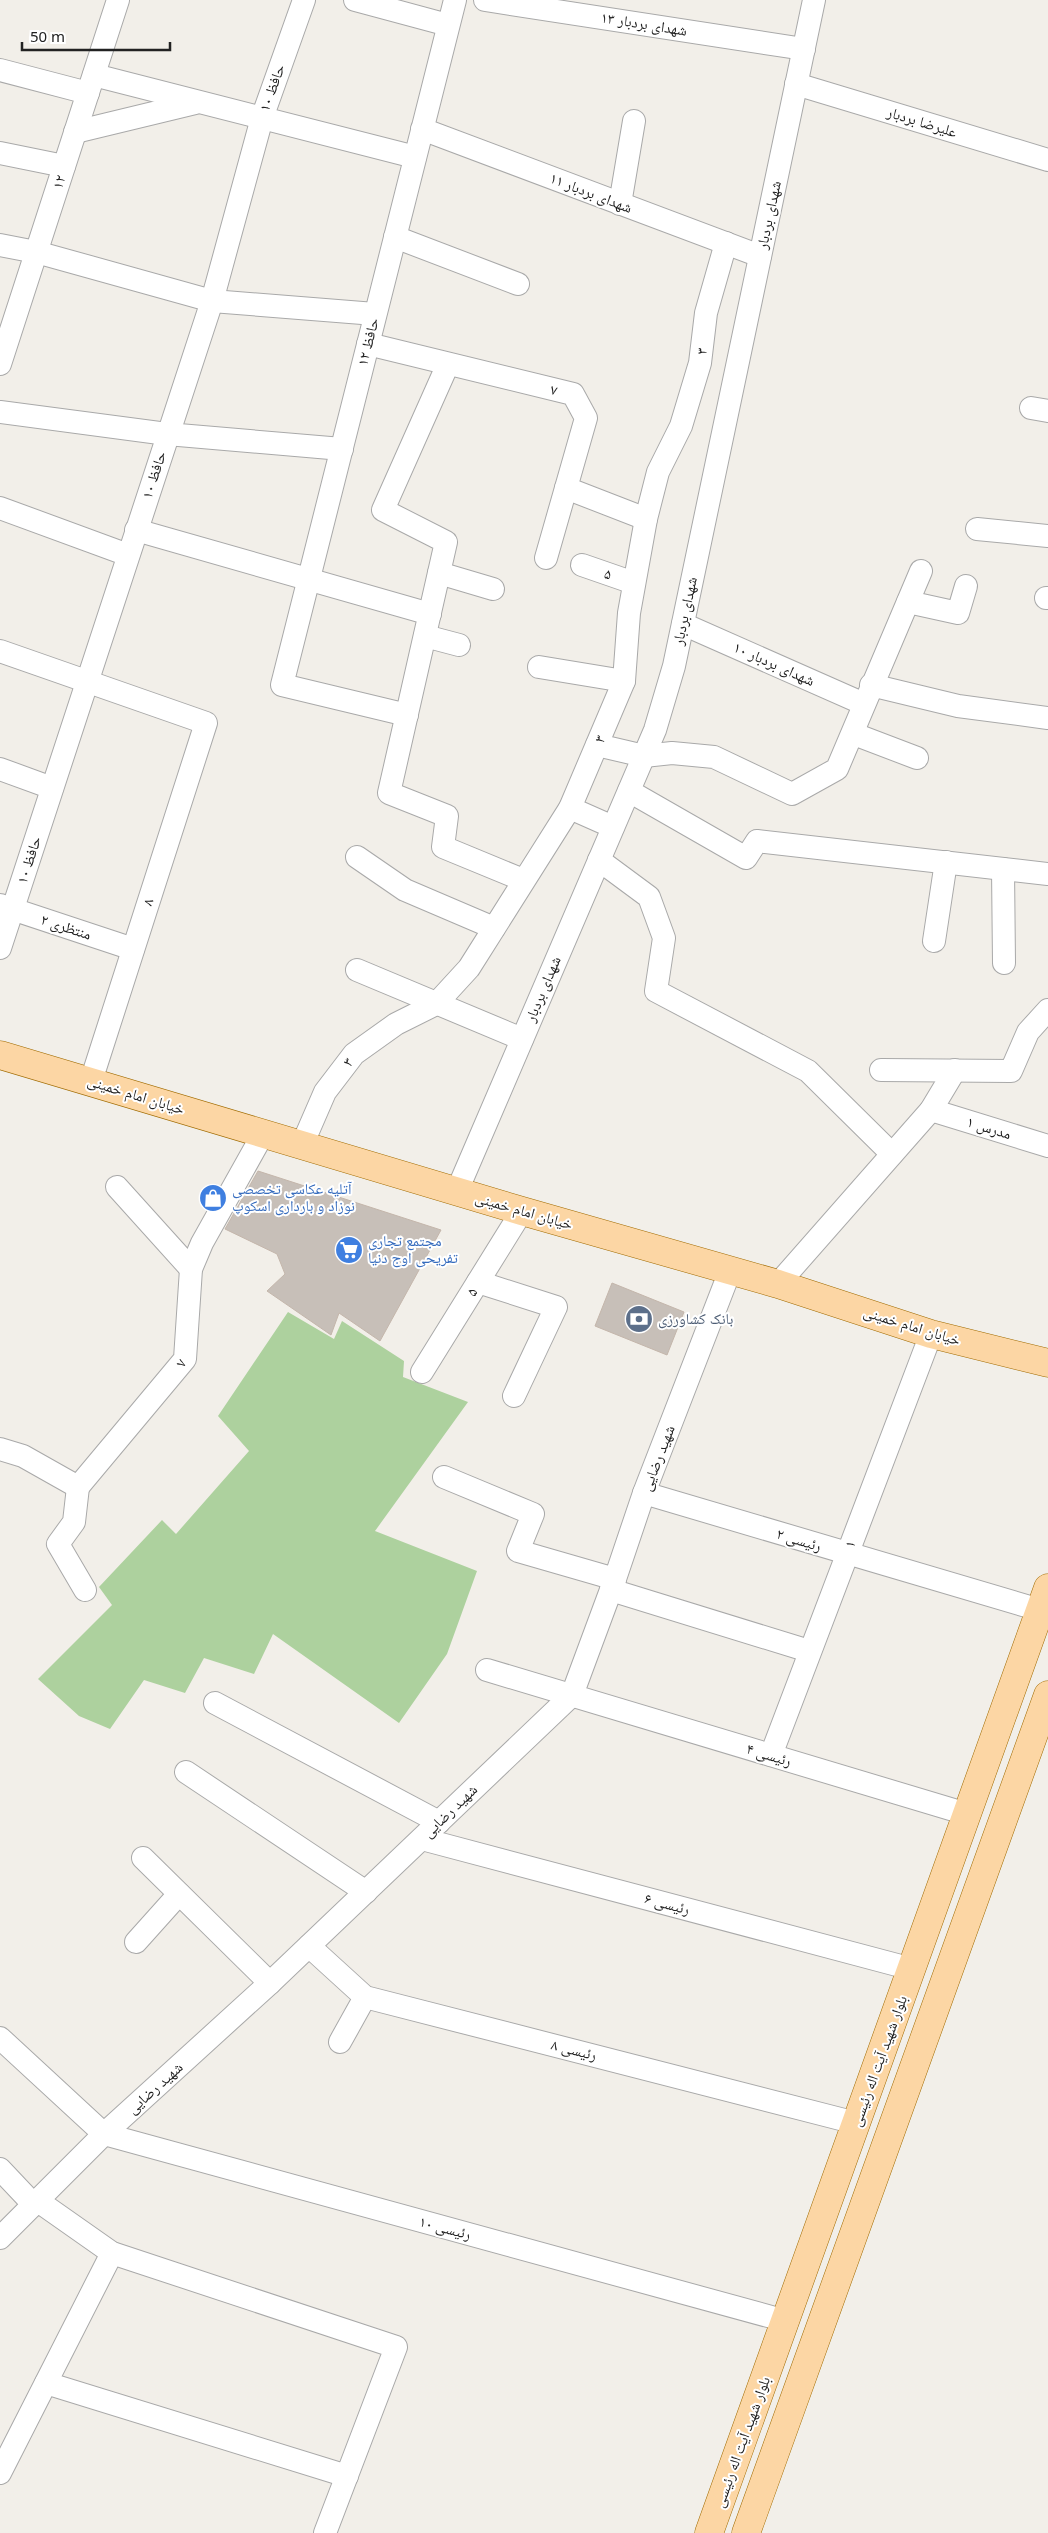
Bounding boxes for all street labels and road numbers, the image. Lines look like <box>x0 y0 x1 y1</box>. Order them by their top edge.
street label: شهدای بردبار ۱۳ <box>600 6 689 41</box>
street label: حافظ ۱۰ <box>253 61 289 114</box>
street label: علیرضا بردبار <box>884 101 960 141</box>
street label: شهدای بردبار ۱۱ <box>547 167 636 218</box>
street label: ۱۲ <box>46 172 70 191</box>
street label: شهدای بردبار <box>751 179 786 252</box>
street label: حافظ ۱۲ <box>351 315 383 368</box>
street label: ۳ <box>691 346 711 355</box>
street label: ۷ <box>549 379 560 400</box>
street label: حافظ ۱۰ <box>136 448 170 501</box>
street label: ۵ <box>602 562 615 584</box>
street label: شهدای بردبار <box>667 575 702 648</box>
street label: شهدای بردبار ۱۰ <box>730 636 818 691</box>
street label: ۳ <box>589 731 610 746</box>
street label: حافظ ۱۰ <box>11 833 45 886</box>
street label: ۸ <box>136 895 158 908</box>
street label: منتظری ۲ <box>38 908 94 945</box>
street label: شهدای بردبار <box>519 953 566 1026</box>
street label: ۳ <box>337 1052 357 1070</box>
street label: خیابان امام خمینی <box>85 1070 188 1119</box>
street label: مدرس ۱ <box>964 1111 1014 1144</box>
street label: خیابان امام خمینی <box>473 1187 576 1235</box>
street label: ۵ <box>461 1283 482 1300</box>
street label: خیابان امام خمینی <box>861 1301 964 1350</box>
street label: ۷ <box>170 1354 191 1371</box>
street label: شهید رضایی <box>635 1422 680 1494</box>
street label: رئیسی ۲ <box>774 1523 825 1556</box>
street label: ۱ <box>839 1537 860 1550</box>
street label: رئیسی ۴ <box>744 1738 795 1771</box>
street label: شهید رضایی <box>418 1779 482 1842</box>
street label: رئیسی ۶ <box>642 1887 692 1920</box>
street label: بلوار شهید آیت اله رئیسی <box>845 1992 912 2129</box>
street label: رئیسی ۸ <box>549 2034 599 2065</box>
street label: شهید رضایی <box>122 2057 187 2118</box>
street label: رئیسی ۱۰ <box>417 2211 474 2245</box>
street label: بلوار شهید آیت اله رئیسی <box>708 2373 775 2510</box>

